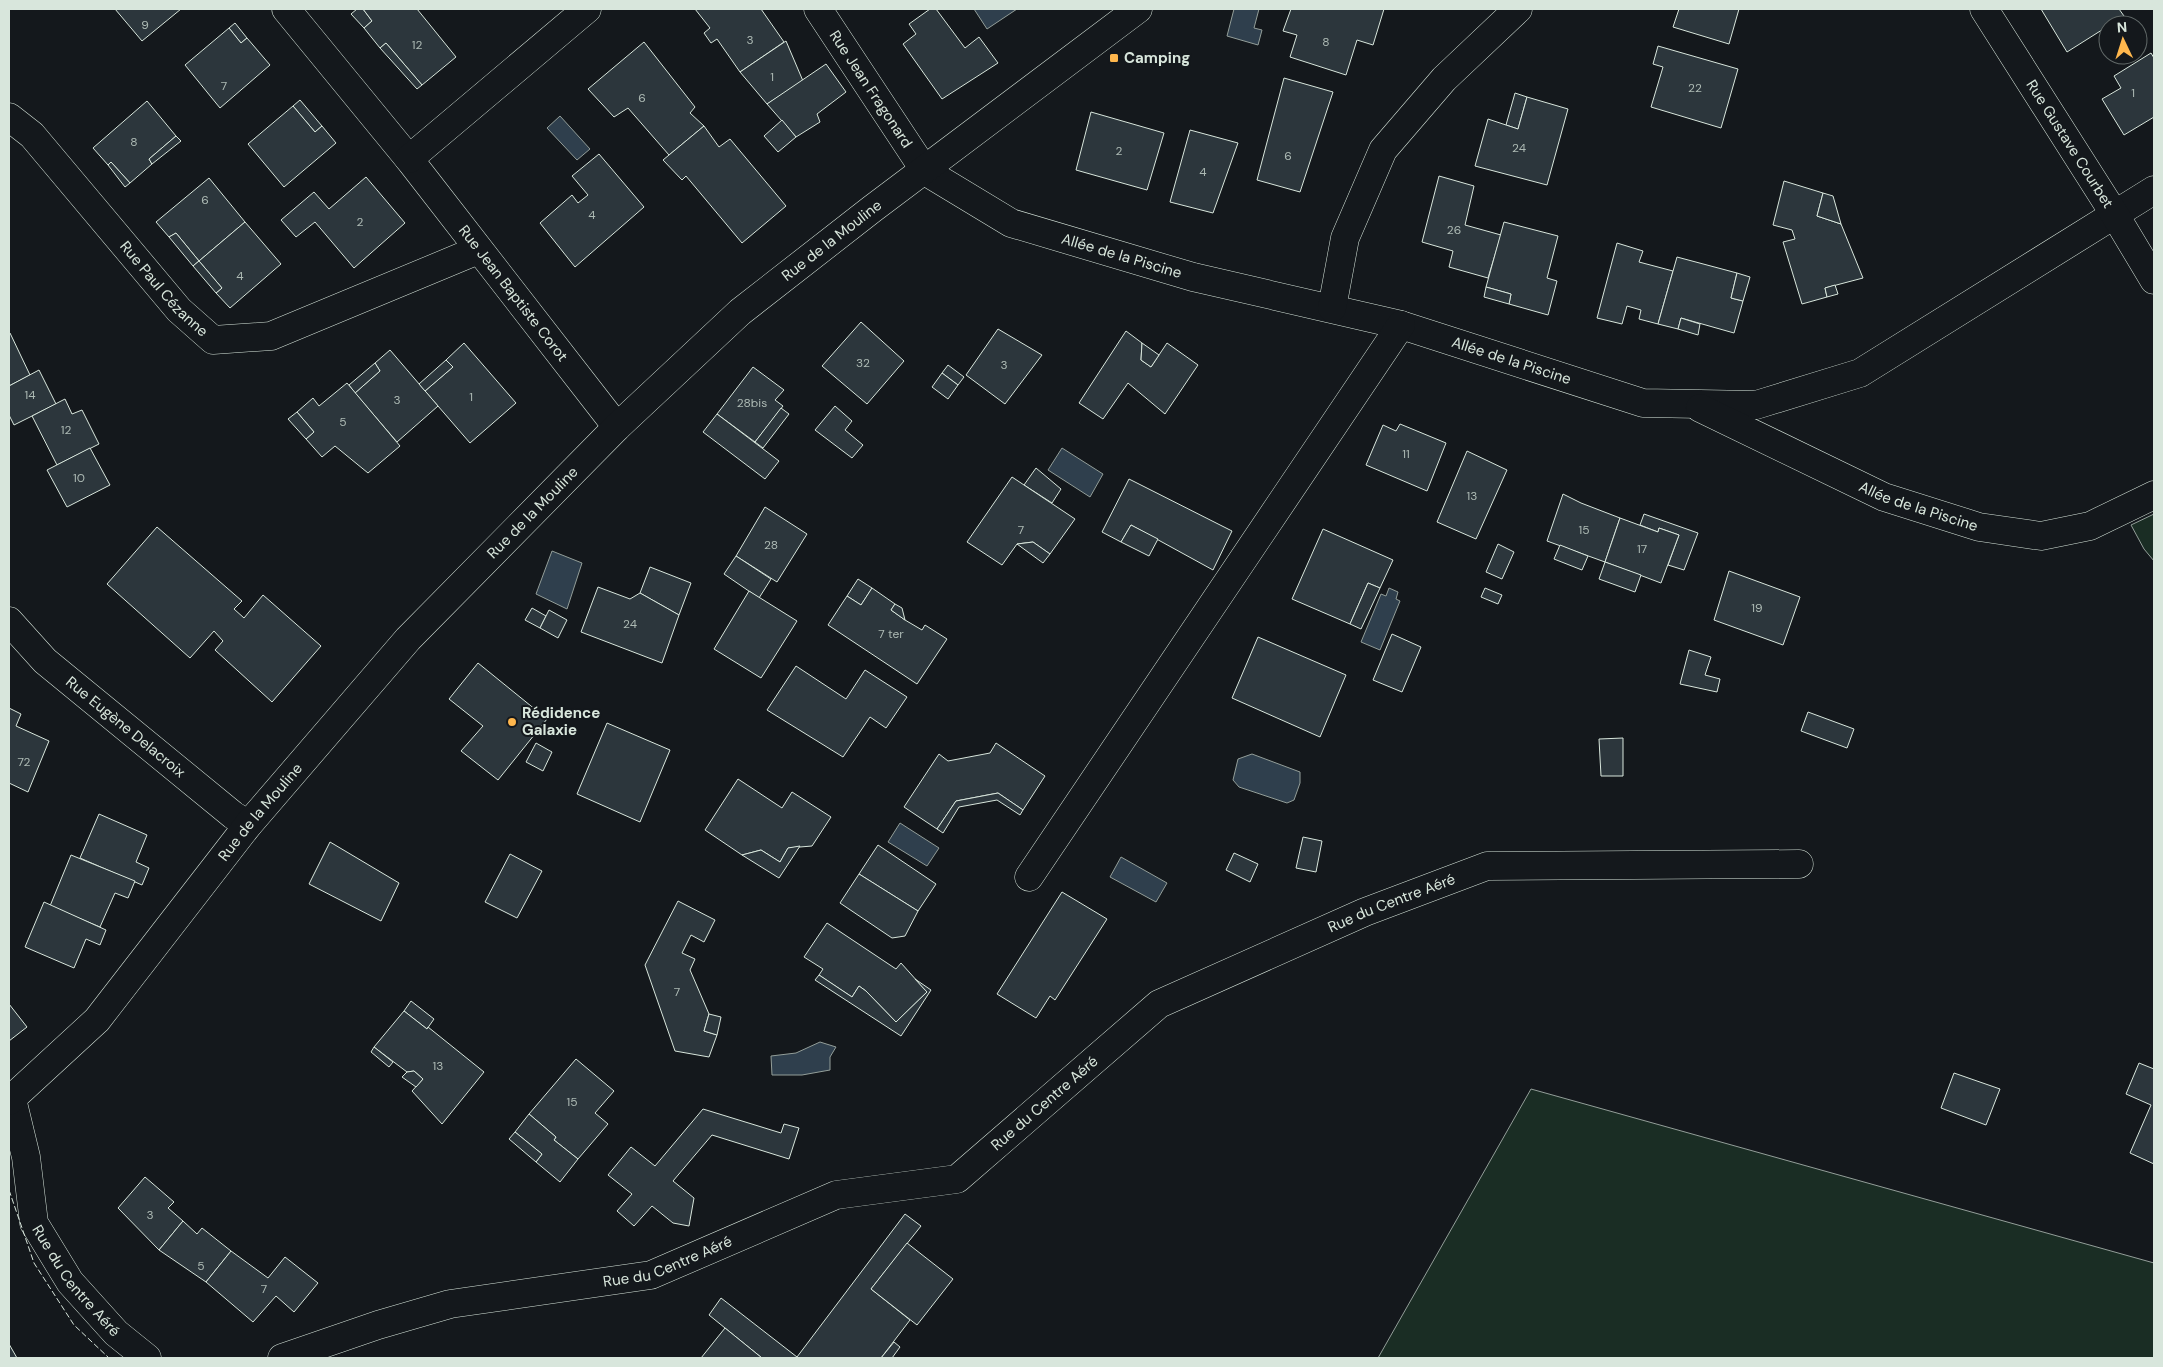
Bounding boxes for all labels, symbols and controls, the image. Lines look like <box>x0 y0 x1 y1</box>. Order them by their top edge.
north arrow <box>2098 15 2148 65</box>
house number: 9 <box>141 17 149 33</box>
text: N <box>2116 18 2128 36</box>
street label: Rue Jean Fragonard <box>825 26 917 152</box>
house number: 3 <box>746 32 754 48</box>
house number: 8 <box>1322 34 1330 50</box>
house number: 12 <box>412 37 422 53</box>
place label: Camping <box>1124 48 1190 68</box>
marker: Camping <box>1108 52 1120 64</box>
house number: 1 <box>770 69 774 85</box>
street label: Rue Gustave Courbet <box>2022 76 2118 212</box>
house number: 7 <box>221 78 227 94</box>
house number: 22 <box>1688 80 1702 96</box>
house number: 1 <box>2131 85 2135 101</box>
house number: 6 <box>638 90 646 106</box>
house number: 8 <box>130 134 138 150</box>
house number: 24 <box>1512 140 1526 156</box>
house number: 2 <box>1116 143 1123 159</box>
house number: 6 <box>1284 148 1292 164</box>
house number: 4 <box>1199 164 1207 180</box>
house number: 6 <box>201 192 209 208</box>
street label: Rue de la Mouline <box>778 195 886 286</box>
house number: 4 <box>588 207 596 223</box>
house number: 2 <box>357 214 364 230</box>
street label: Rue Jean Baptiste Corot <box>454 221 573 366</box>
house number: 26 <box>1447 222 1461 238</box>
street label: Allée de la Piscine <box>1059 229 1184 283</box>
street label: Rue Paul Cézanne <box>115 237 212 341</box>
house number: 4 <box>236 268 244 284</box>
street label: Allée de la Piscine <box>1449 332 1574 389</box>
house number: 32 <box>856 355 870 371</box>
house number: 3 <box>1000 357 1008 373</box>
house number: 14 <box>24 387 36 403</box>
house number: 1 <box>469 389 473 405</box>
house number: 3 <box>393 392 401 408</box>
house number: 28bis <box>737 395 767 411</box>
house number: 5 <box>339 414 347 430</box>
house number: 12 <box>61 422 71 438</box>
house number: 11 <box>1402 446 1410 462</box>
street label: Rue de la Mouline <box>483 462 582 563</box>
house number: 10 <box>73 470 85 486</box>
street label: Allée de la Piscine <box>1856 476 1980 536</box>
house number: 13 <box>1467 488 1477 504</box>
house number: 7 <box>1018 522 1024 538</box>
house number: 15 <box>1578 522 1590 538</box>
house number: 28 <box>764 537 778 553</box>
house number: 17 <box>1637 541 1647 557</box>
house number: 19 <box>1751 600 1763 616</box>
house number: 24 <box>623 616 637 632</box>
house number: 7 ter <box>878 626 904 642</box>
street label: Rue Eugène Delacroix <box>62 672 190 782</box>
place label: Rédidence Galaxie <box>522 703 600 740</box>
marker: Rédidence Galaxie <box>506 716 518 728</box>
house number: 72 <box>17 754 31 770</box>
street label: Rue de la Mouline <box>214 759 307 865</box>
street label: Rue du Centre Aéré <box>1325 869 1458 937</box>
house number: 7 <box>674 984 680 1000</box>
street label: Rue du Centre Aéré <box>987 1051 1102 1155</box>
house number: 13 <box>433 1058 443 1074</box>
house number: 15 <box>566 1094 578 1110</box>
house number: 3 <box>146 1207 154 1223</box>
street label: Rue du Centre Aéré <box>28 1221 125 1341</box>
street label: Rue du Centre Aéré <box>602 1231 735 1292</box>
house number: 5 <box>197 1258 205 1274</box>
house number: 7 <box>261 1281 267 1297</box>

